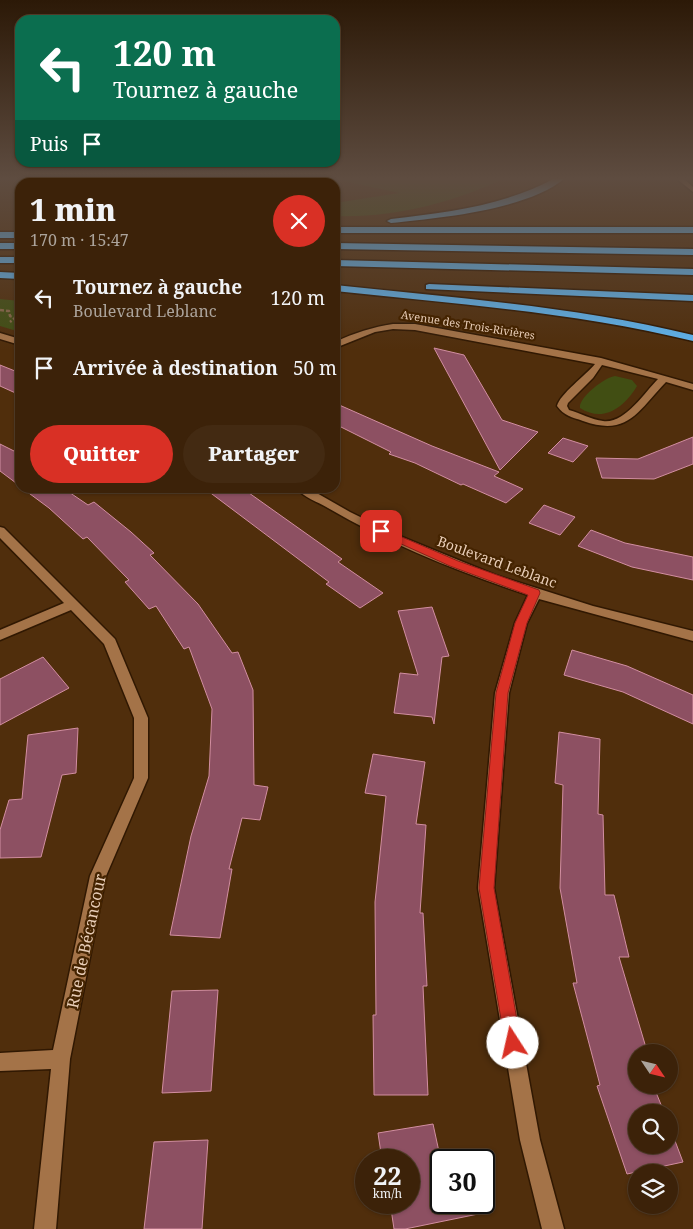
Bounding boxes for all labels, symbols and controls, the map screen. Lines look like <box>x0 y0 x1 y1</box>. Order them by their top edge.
text: 120 m <box>113 29 216 76</box>
icon: left <box>30 35 95 100</box>
text: Tournez à gauche <box>113 74 298 104</box>
icon: arrive <box>78 130 106 158</box>
text: Puis <box>30 131 68 157</box>
text: 1 min <box>30 189 116 230</box>
button: close <box>273 195 325 247</box>
text: 170 m · 15:47 <box>30 229 129 251</box>
text: Tournez à gauche <box>73 274 242 300</box>
icon: left <box>30 284 58 312</box>
text: 120 m <box>270 285 325 311</box>
text: Boulevard Leblanc <box>73 300 217 322</box>
street label: Avenue des Trois-Rivières <box>400 307 536 343</box>
icon: arrive <box>30 354 58 382</box>
text: Arrivée à destination <box>73 355 278 381</box>
text: 50 m <box>293 355 337 381</box>
button: Quitter <box>30 425 173 483</box>
button: Partager <box>183 425 325 483</box>
pin <box>360 510 402 552</box>
icon: arrive <box>367 517 395 545</box>
street label: Boulevard Leblanc <box>435 531 560 592</box>
street label: Rue de Bécancour <box>61 871 111 1010</box>
position arrow <box>486 1016 538 1068</box>
north arrow <box>628 1044 678 1094</box>
map controls <box>628 1044 678 1214</box>
button: search <box>628 1104 678 1154</box>
speed limit sign: 30 <box>430 1149 495 1214</box>
text: 22 <box>373 1158 402 1192</box>
button: layers <box>628 1164 678 1214</box>
text: km/h <box>373 1185 402 1202</box>

